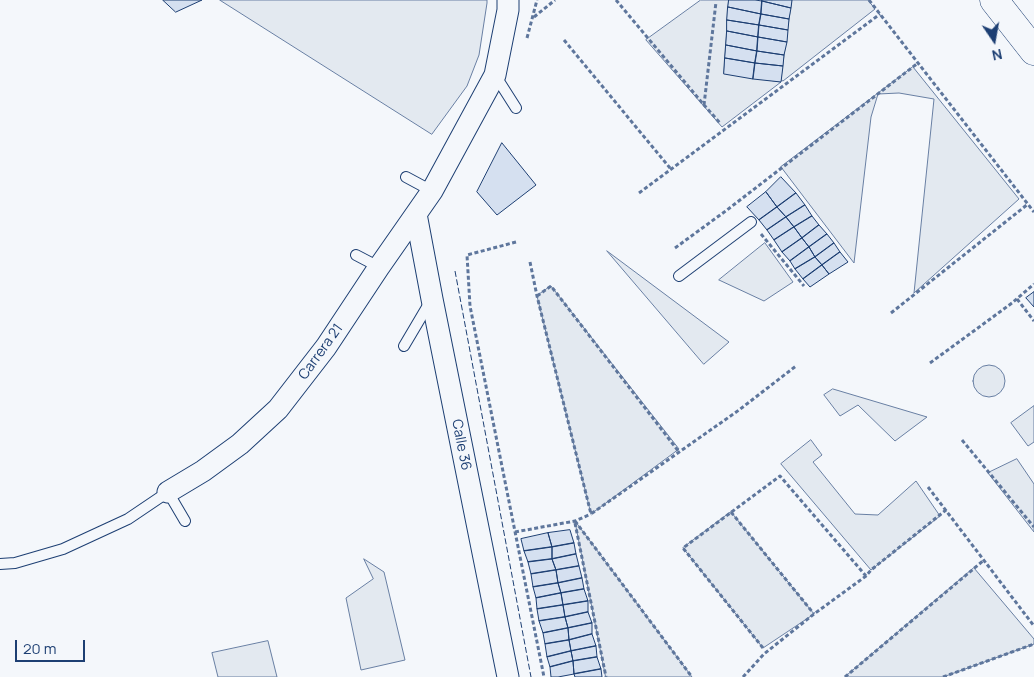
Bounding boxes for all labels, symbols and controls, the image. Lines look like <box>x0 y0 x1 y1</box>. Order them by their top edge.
north arrow <box>969 15 1019 65</box>
text: N <box>990 45 1004 65</box>
street label: Carrera 21 <box>295 321 347 383</box>
street label: Calle 36 <box>448 418 474 472</box>
scale bar <box>18 630 88 662</box>
text: 20 m <box>23 638 56 659</box>

